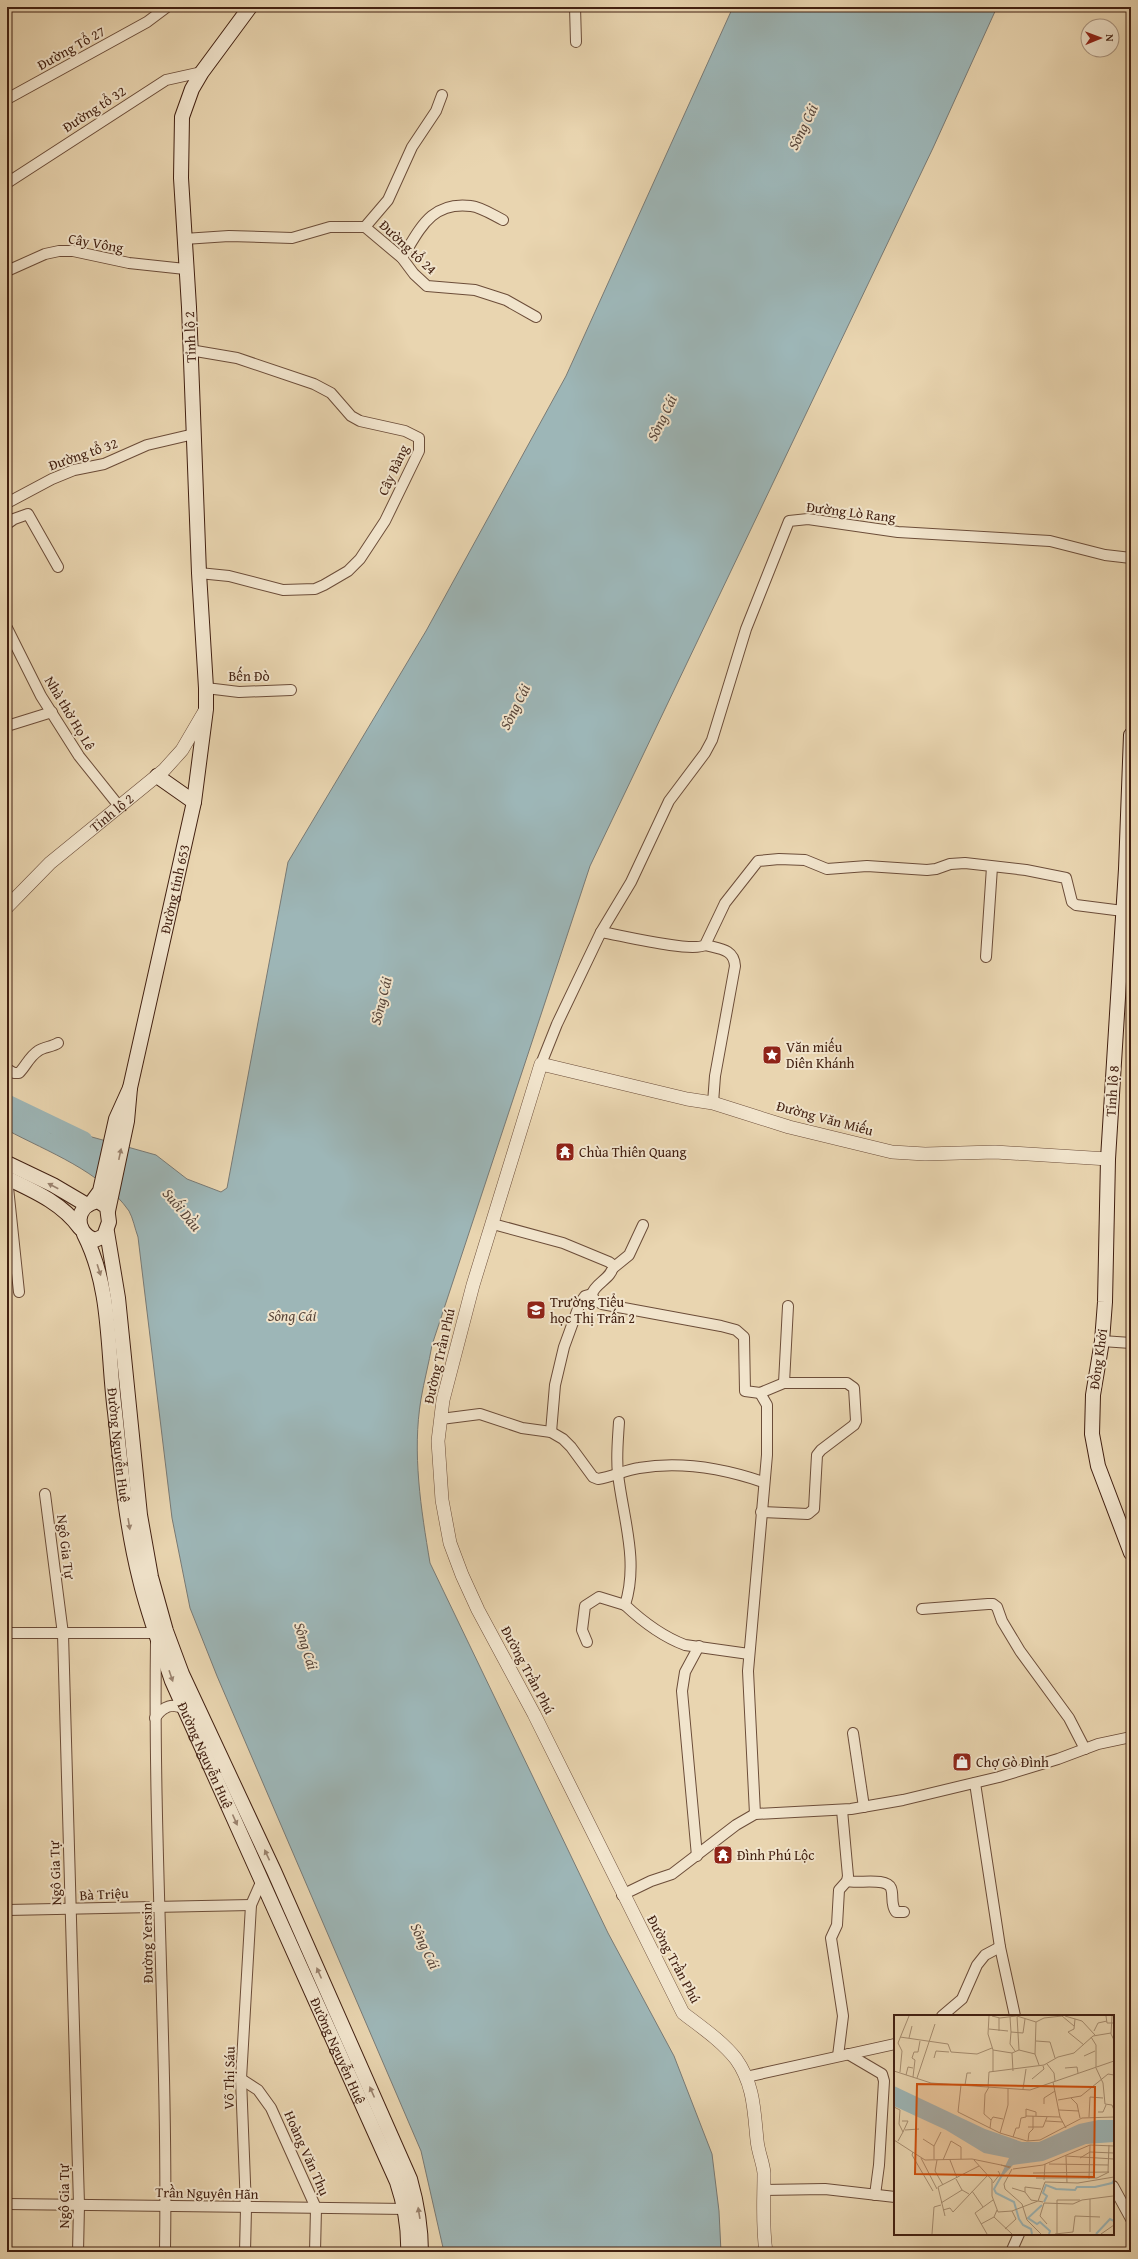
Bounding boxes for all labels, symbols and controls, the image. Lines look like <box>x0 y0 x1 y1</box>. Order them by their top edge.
north arrow <box>1080 18 1120 58</box>
street label: Đường Tổ 27 <box>34 21 109 75</box>
text: N <box>1102 34 1118 42</box>
street label: Đường tổ 32 <box>58 81 130 137</box>
water label: Sông Cái <box>782 100 823 153</box>
street label: Đường tổ 24 <box>375 215 441 279</box>
street label: Cây Vông <box>67 228 125 258</box>
street label: Tỉnh lộ 2 <box>179 311 201 363</box>
water label: Sông Cái <box>641 391 682 444</box>
street label: Đường tổ 32 <box>46 433 120 475</box>
street label: Cây Bàng <box>373 441 413 499</box>
street label: Đường Lò Rang <box>805 497 897 527</box>
street label: Bến Đò <box>228 666 270 686</box>
street label: Nhà thờ Họ Lê <box>40 672 100 754</box>
water label: Sông Cái <box>494 680 535 733</box>
street label: Tỉnh lộ 2 <box>85 789 138 837</box>
street label: Đường tỉnh 653 <box>155 842 194 936</box>
water label: Sông Cái <box>364 975 397 1027</box>
place label: Văn miếu Diên Khánh <box>786 1037 855 1073</box>
place icon: Văn miếu Diên Khánh <box>761 1044 783 1066</box>
street label: Tỉnh lộ 8 <box>1100 1064 1124 1117</box>
street label: Đường Văn Miếu <box>774 1095 876 1141</box>
temple icon: Chùa Thiên Quang <box>554 1141 576 1163</box>
place label: Chùa Thiên Quang <box>579 1142 686 1162</box>
one-way arrow <box>117 1148 123 1160</box>
one-way arrow <box>47 1182 59 1189</box>
water label: Suối Dầu <box>158 1183 207 1236</box>
one-way arrow <box>96 1264 102 1276</box>
place label: Trường Tiểu học Thị Trấn 2 <box>550 1292 635 1328</box>
school or university icon: Trường Tiểu học Thị Trấn 2 <box>525 1299 547 1321</box>
water label: Sông Cái <box>268 1305 317 1326</box>
street label: Đường Trần Phú <box>418 1306 460 1406</box>
street label: Đồng Khởi <box>1084 1327 1112 1391</box>
street label: Đường Nguyễn Huệ <box>102 1387 135 1504</box>
street label: Ngô Gia Tự <box>52 1514 80 1581</box>
one-way arrow <box>126 1517 132 1530</box>
water label: Sông Cái <box>289 1619 324 1672</box>
street label: Đường Trần Phú <box>496 1622 560 1718</box>
one-way arrow <box>168 1670 174 1682</box>
street label: Đường Nguyễn Huệ <box>173 1699 238 1812</box>
shop icon: Chợ Gò Đình <box>951 1751 973 1773</box>
place label: Chợ Gò Đình <box>976 1752 1049 1772</box>
one-way arrow <box>231 1814 238 1826</box>
street label: Ngô Gia Tự <box>44 1840 66 1906</box>
temple icon: Đình Phú Lộc <box>712 1844 734 1866</box>
place label: Đình Phú Lộc <box>737 1845 814 1865</box>
one-way arrow <box>264 1849 270 1860</box>
street label: Bà Triệu <box>79 1883 130 1905</box>
street label: Đường Yersin <box>136 1903 158 1983</box>
street label: Đường Trần Phú <box>642 1911 706 2007</box>
water label: Sông Cái <box>406 1919 445 1972</box>
one-way arrow <box>316 1967 322 1979</box>
street label: Đường Nguyễn Huệ <box>305 1994 371 2107</box>
inset map <box>894 2015 1114 2235</box>
street label: Võ Thị Sáu <box>218 2046 240 2110</box>
one-way arrow <box>369 2087 375 2098</box>
street label: Hoàng Văn Thụ <box>279 2107 335 2199</box>
street label: Ngô Gia Tự <box>54 2163 74 2228</box>
street label: Trần Nguyên Hãn <box>155 2182 259 2204</box>
one-way arrow <box>416 2207 422 2219</box>

